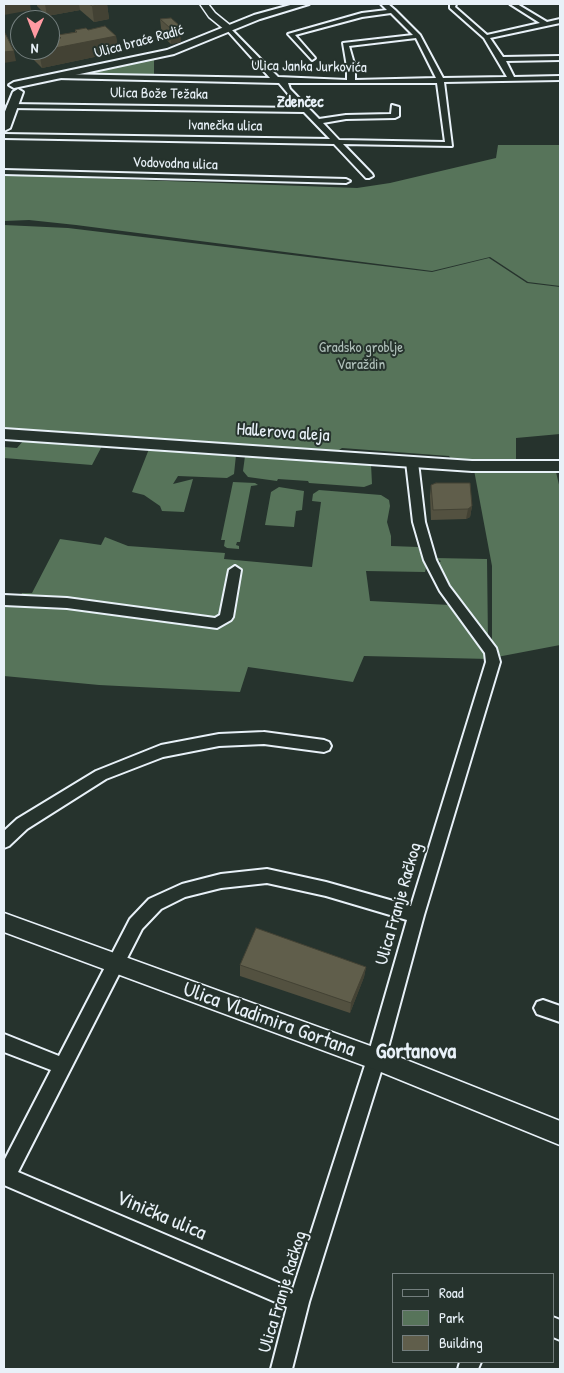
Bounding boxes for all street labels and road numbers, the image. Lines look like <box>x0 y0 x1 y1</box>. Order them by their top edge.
street label: Ulica braće Radić <box>92 21 186 63</box>
street label: Ulica Janka Jurkovića <box>251 57 367 77</box>
street label: Ulica Bože Težaka <box>110 84 208 104</box>
street label: Ivanečka ulica <box>188 116 262 136</box>
street label: Vodovodna ulica <box>132 154 218 174</box>
street label: Hallerova aleja <box>236 419 330 447</box>
street label: Ulica Franje Račkog <box>371 840 427 968</box>
street label: Ulica Vladimira Gortana <box>179 977 359 1063</box>
street label: Vinička ulica <box>112 1186 210 1246</box>
street label: Ulica Franje Račkog <box>254 1228 312 1356</box>

